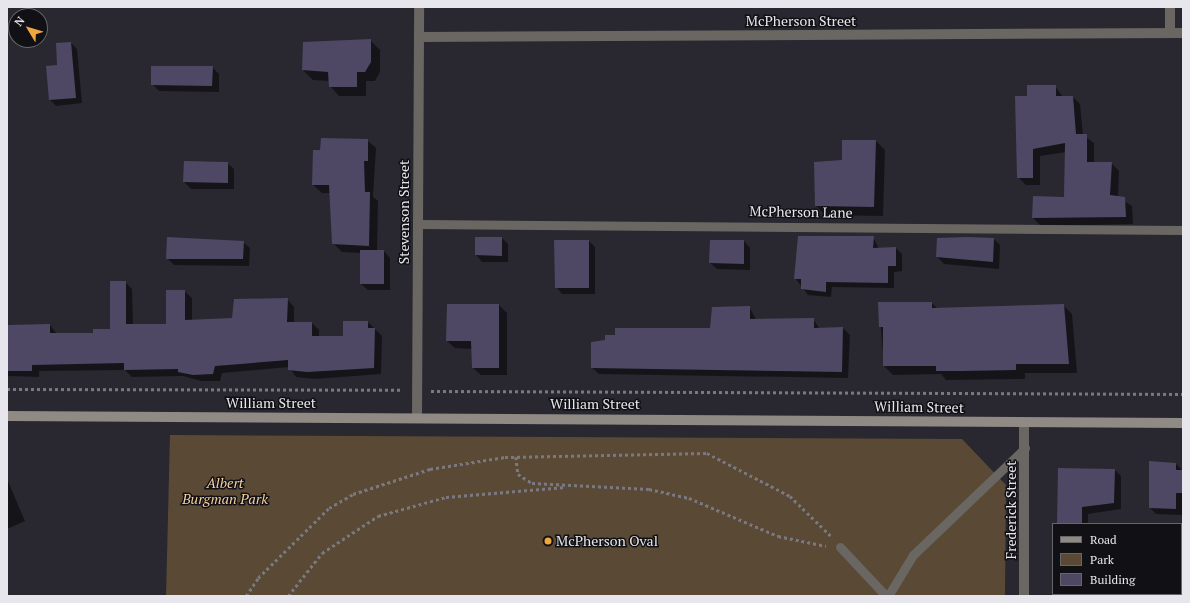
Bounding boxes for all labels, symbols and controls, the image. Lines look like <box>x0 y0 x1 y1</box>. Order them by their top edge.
north arrow <box>8 8 48 48</box>
street label: McPherson Street <box>746 13 856 29</box>
text: N <box>11 14 27 29</box>
street label: Stevenson Street <box>396 160 412 264</box>
street label: McPherson Lane <box>749 203 853 221</box>
street label: William Street <box>226 395 316 411</box>
street label: William Street <box>550 396 640 412</box>
street label: William Street <box>874 398 964 416</box>
street label: Frederick Street <box>1003 461 1019 559</box>
park label: Albert Burgman Park <box>182 475 268 508</box>
legend <box>1052 523 1182 595</box>
text: Road <box>1090 532 1117 547</box>
place label: McPherson Oval <box>556 533 658 549</box>
marker: McPherson Oval <box>543 536 553 546</box>
text: Park <box>1090 552 1114 567</box>
text: Building <box>1090 572 1135 587</box>

